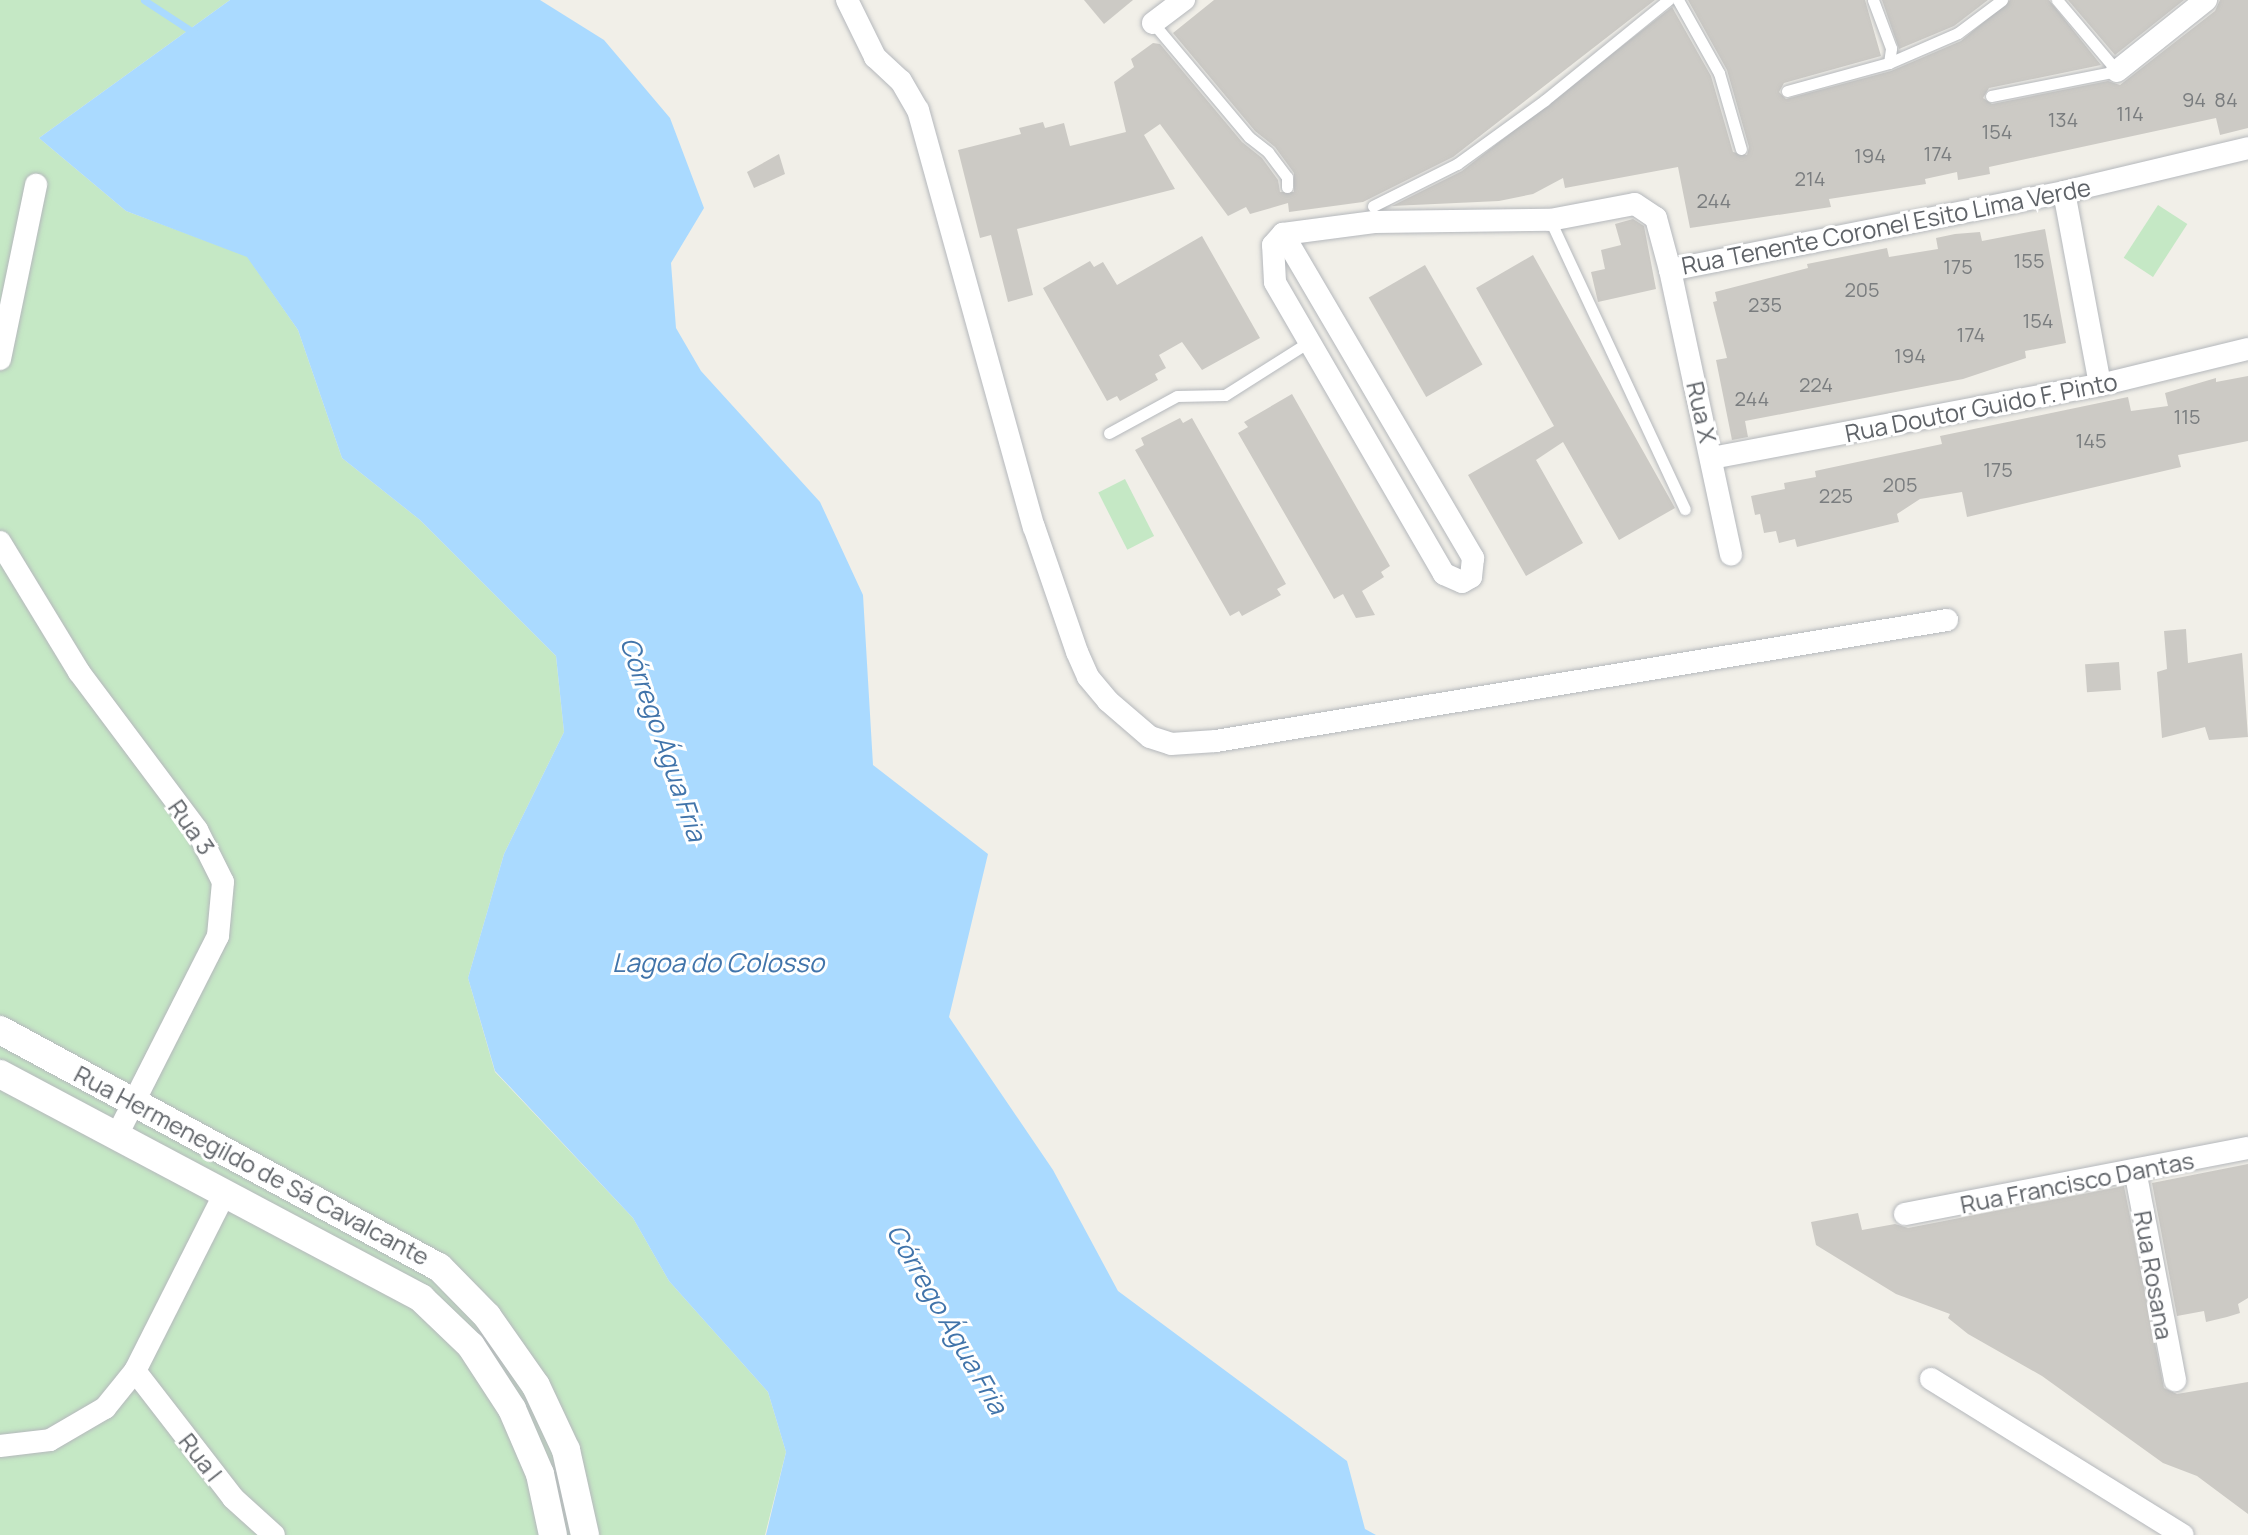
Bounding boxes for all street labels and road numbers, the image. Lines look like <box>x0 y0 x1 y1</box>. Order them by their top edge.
street label: Rua Tenente Coronel Esito Lima Verde <box>1679 172 2093 280</box>
street label: Rua Doutor Guido F. Pinto <box>1842 366 2120 448</box>
street label: Rua X <box>1681 379 1723 445</box>
street label: Rua 3 <box>163 794 221 860</box>
street label: Rua Hermenegildo de Sá Cavalcante <box>70 1059 434 1271</box>
street label: Rua Francisco Dantas <box>1958 1145 2196 1219</box>
street label: Rua Rosana <box>2129 1208 2179 1342</box>
street label: Rua I <box>173 1427 229 1487</box>

